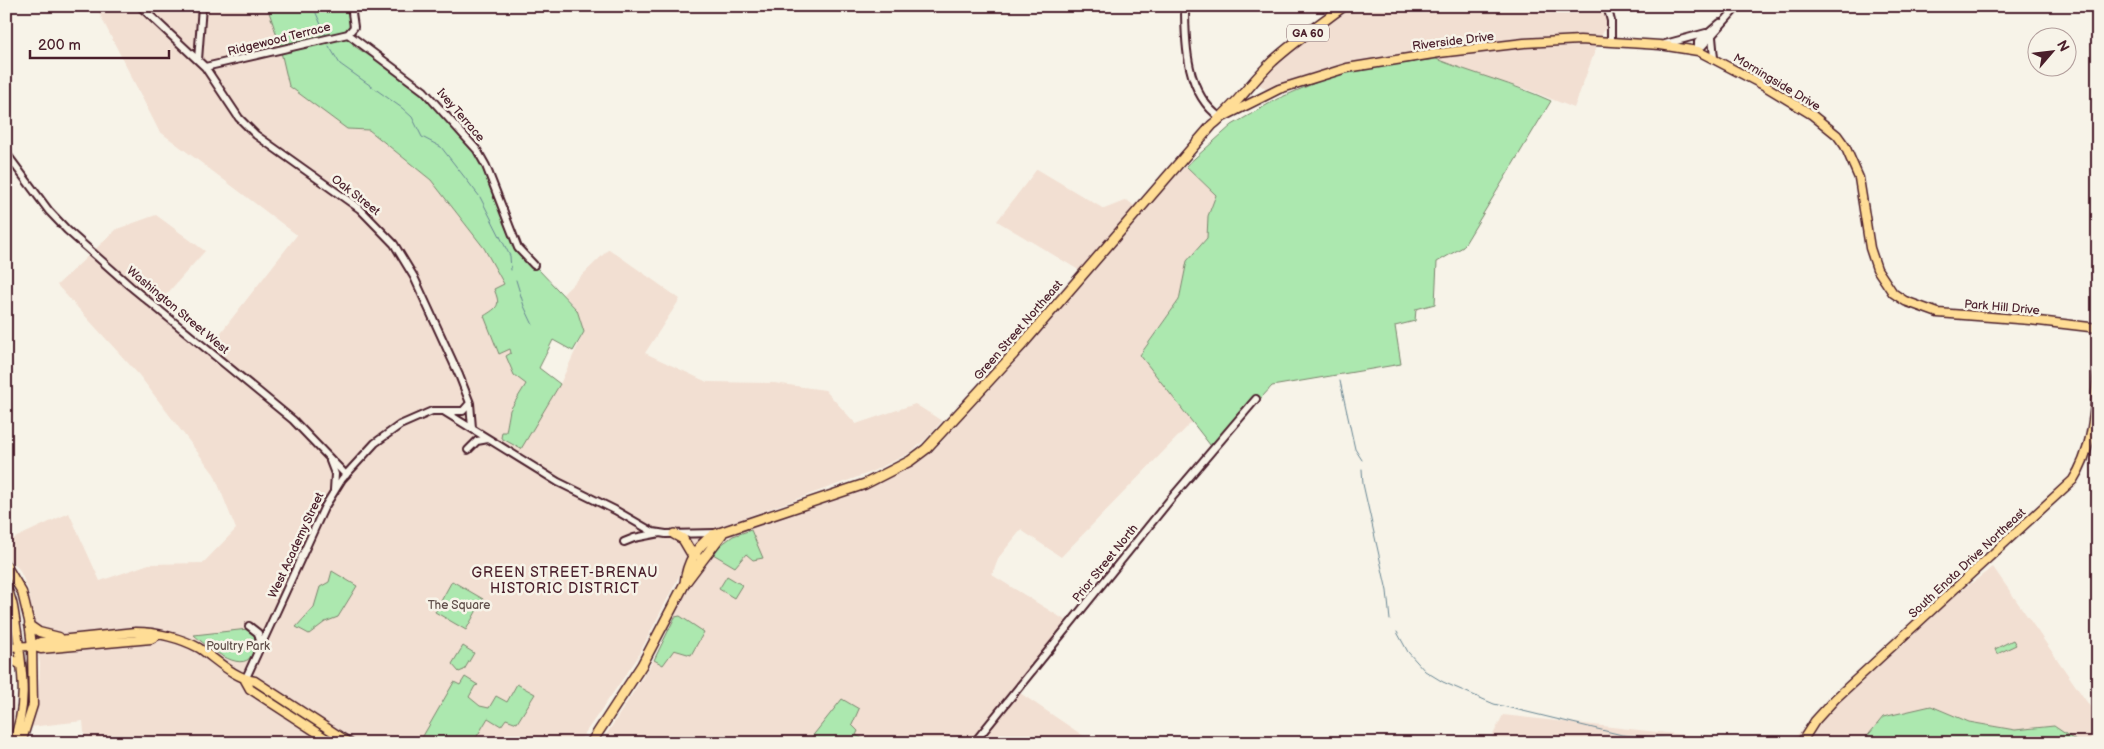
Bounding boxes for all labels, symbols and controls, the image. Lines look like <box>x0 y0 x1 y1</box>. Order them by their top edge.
street label: Ridgewood Terrace <box>226 19 332 60</box>
road number: GA 60 <box>1287 24 1329 42</box>
scale bar <box>30 28 169 60</box>
north arrow <box>2026 28 2076 78</box>
street label: Riverside Drive <box>1411 29 1495 54</box>
text: 200 m <box>38 36 81 55</box>
text: N <box>2053 37 2073 55</box>
street label: Morningside Drive <box>1730 51 1823 114</box>
street label: Ivey Terrace <box>433 86 488 145</box>
street label: Oak Street <box>328 172 383 219</box>
street label: Washington Street West <box>124 263 232 358</box>
street label: Green Street Northeast <box>971 277 1066 383</box>
street label: Park Hill Drive <box>1964 297 2040 318</box>
street label: West Academy Street <box>265 490 328 601</box>
street label: South Enota Drive Northeast <box>1906 505 2029 622</box>
street label: Prior Street North <box>1069 521 1142 605</box>
district label: GREEN STREET-BRENAU HISTORIC DISTRICT <box>471 564 659 597</box>
park label: The Square <box>428 598 490 613</box>
park label: Poultry Park <box>206 639 270 654</box>

